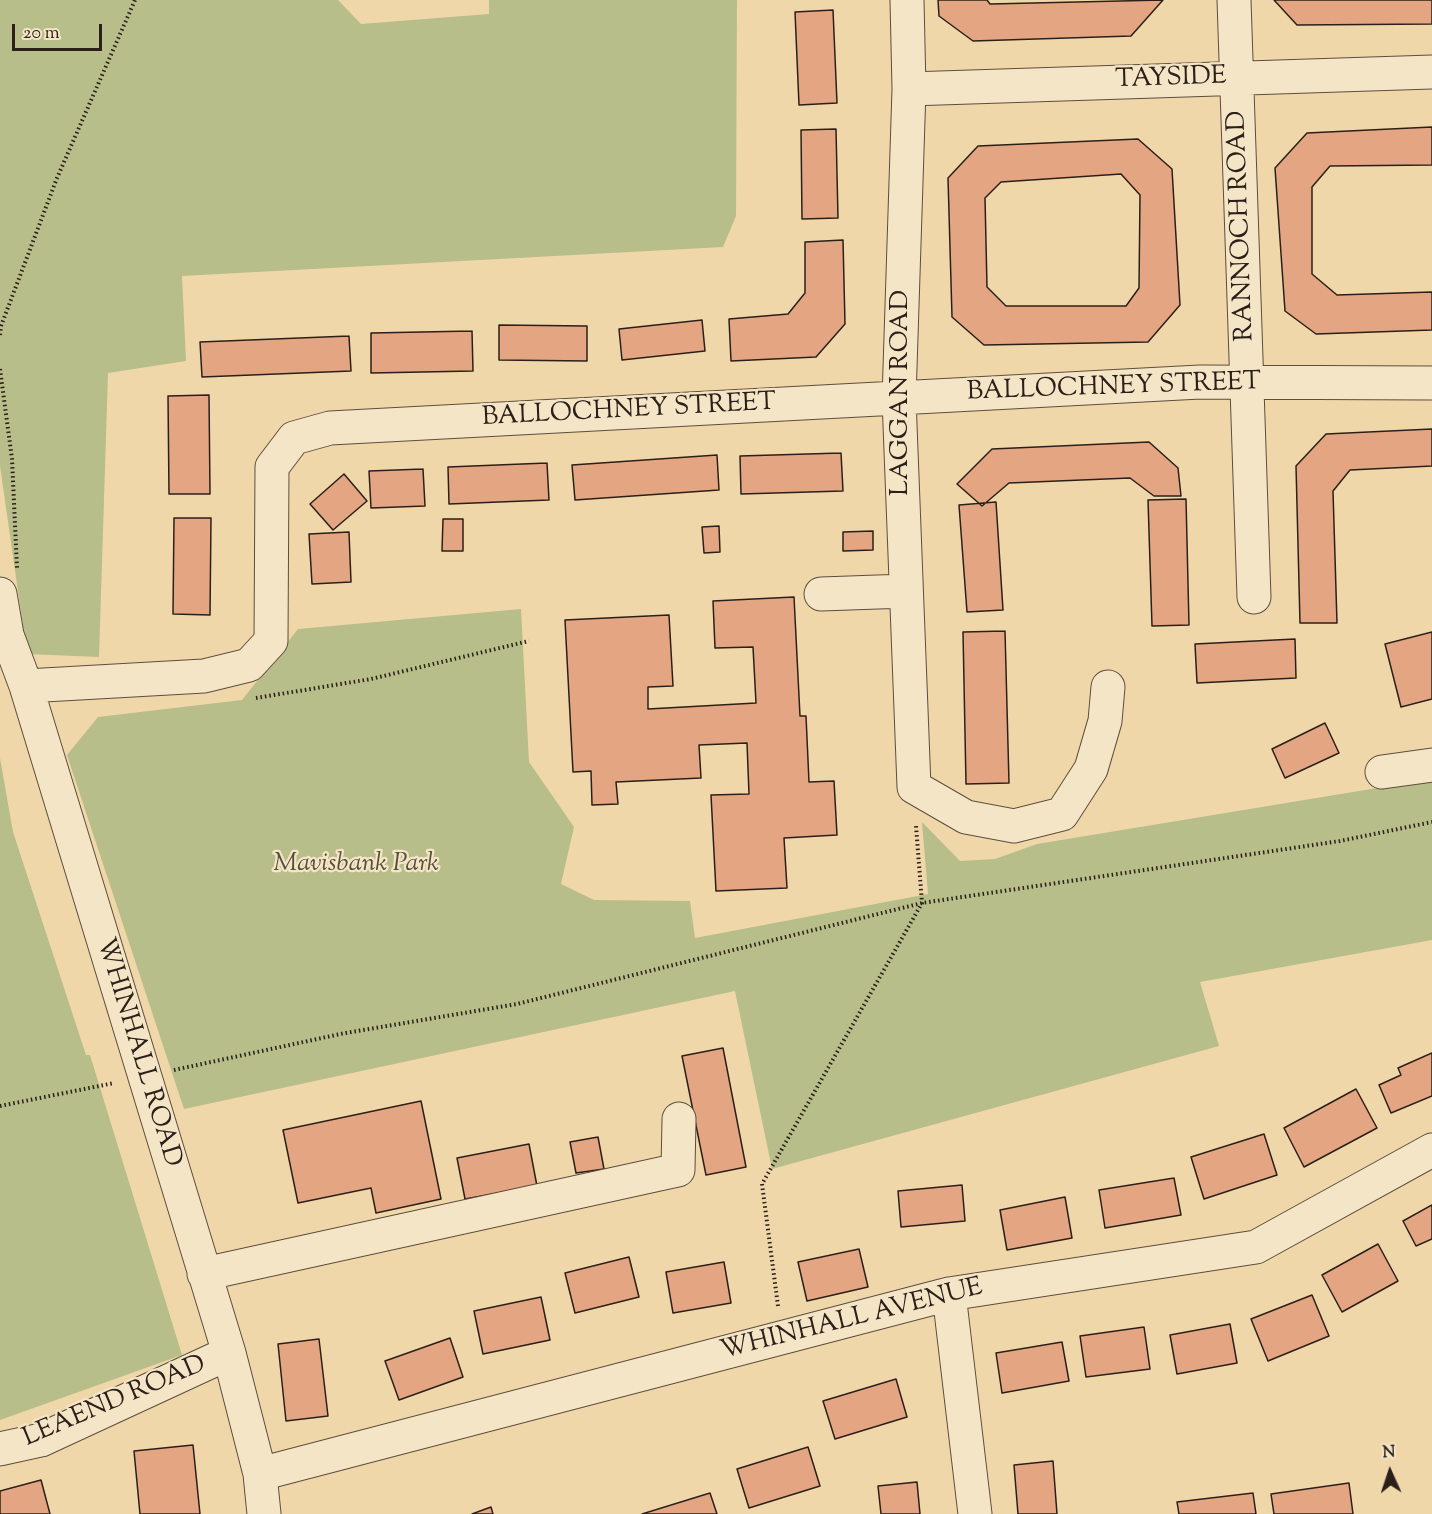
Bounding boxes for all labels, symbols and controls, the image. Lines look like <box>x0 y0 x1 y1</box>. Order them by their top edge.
scale bar <box>15 12 105 50</box>
text: 20 m <box>23 21 60 47</box>
street label: TAYSIDE <box>1115 62 1227 98</box>
street label: RANNOCH ROAD <box>1223 110 1263 342</box>
street label: LAGGAN ROAD <box>887 290 919 496</box>
street label: BALLOCHNEY STREET <box>966 368 1262 410</box>
street label: BALLOCHNEY STREET <box>481 389 777 435</box>
park label: Mavisbank Park <box>273 850 439 882</box>
street label: WHINHALL ROAD <box>87 935 187 1171</box>
street label: WHINHALL AVENUE <box>718 1273 986 1369</box>
street label: LEAEND ROAD <box>19 1350 211 1456</box>
north arrow <box>1360 1442 1420 1502</box>
text: N <box>1382 1442 1396 1465</box>

